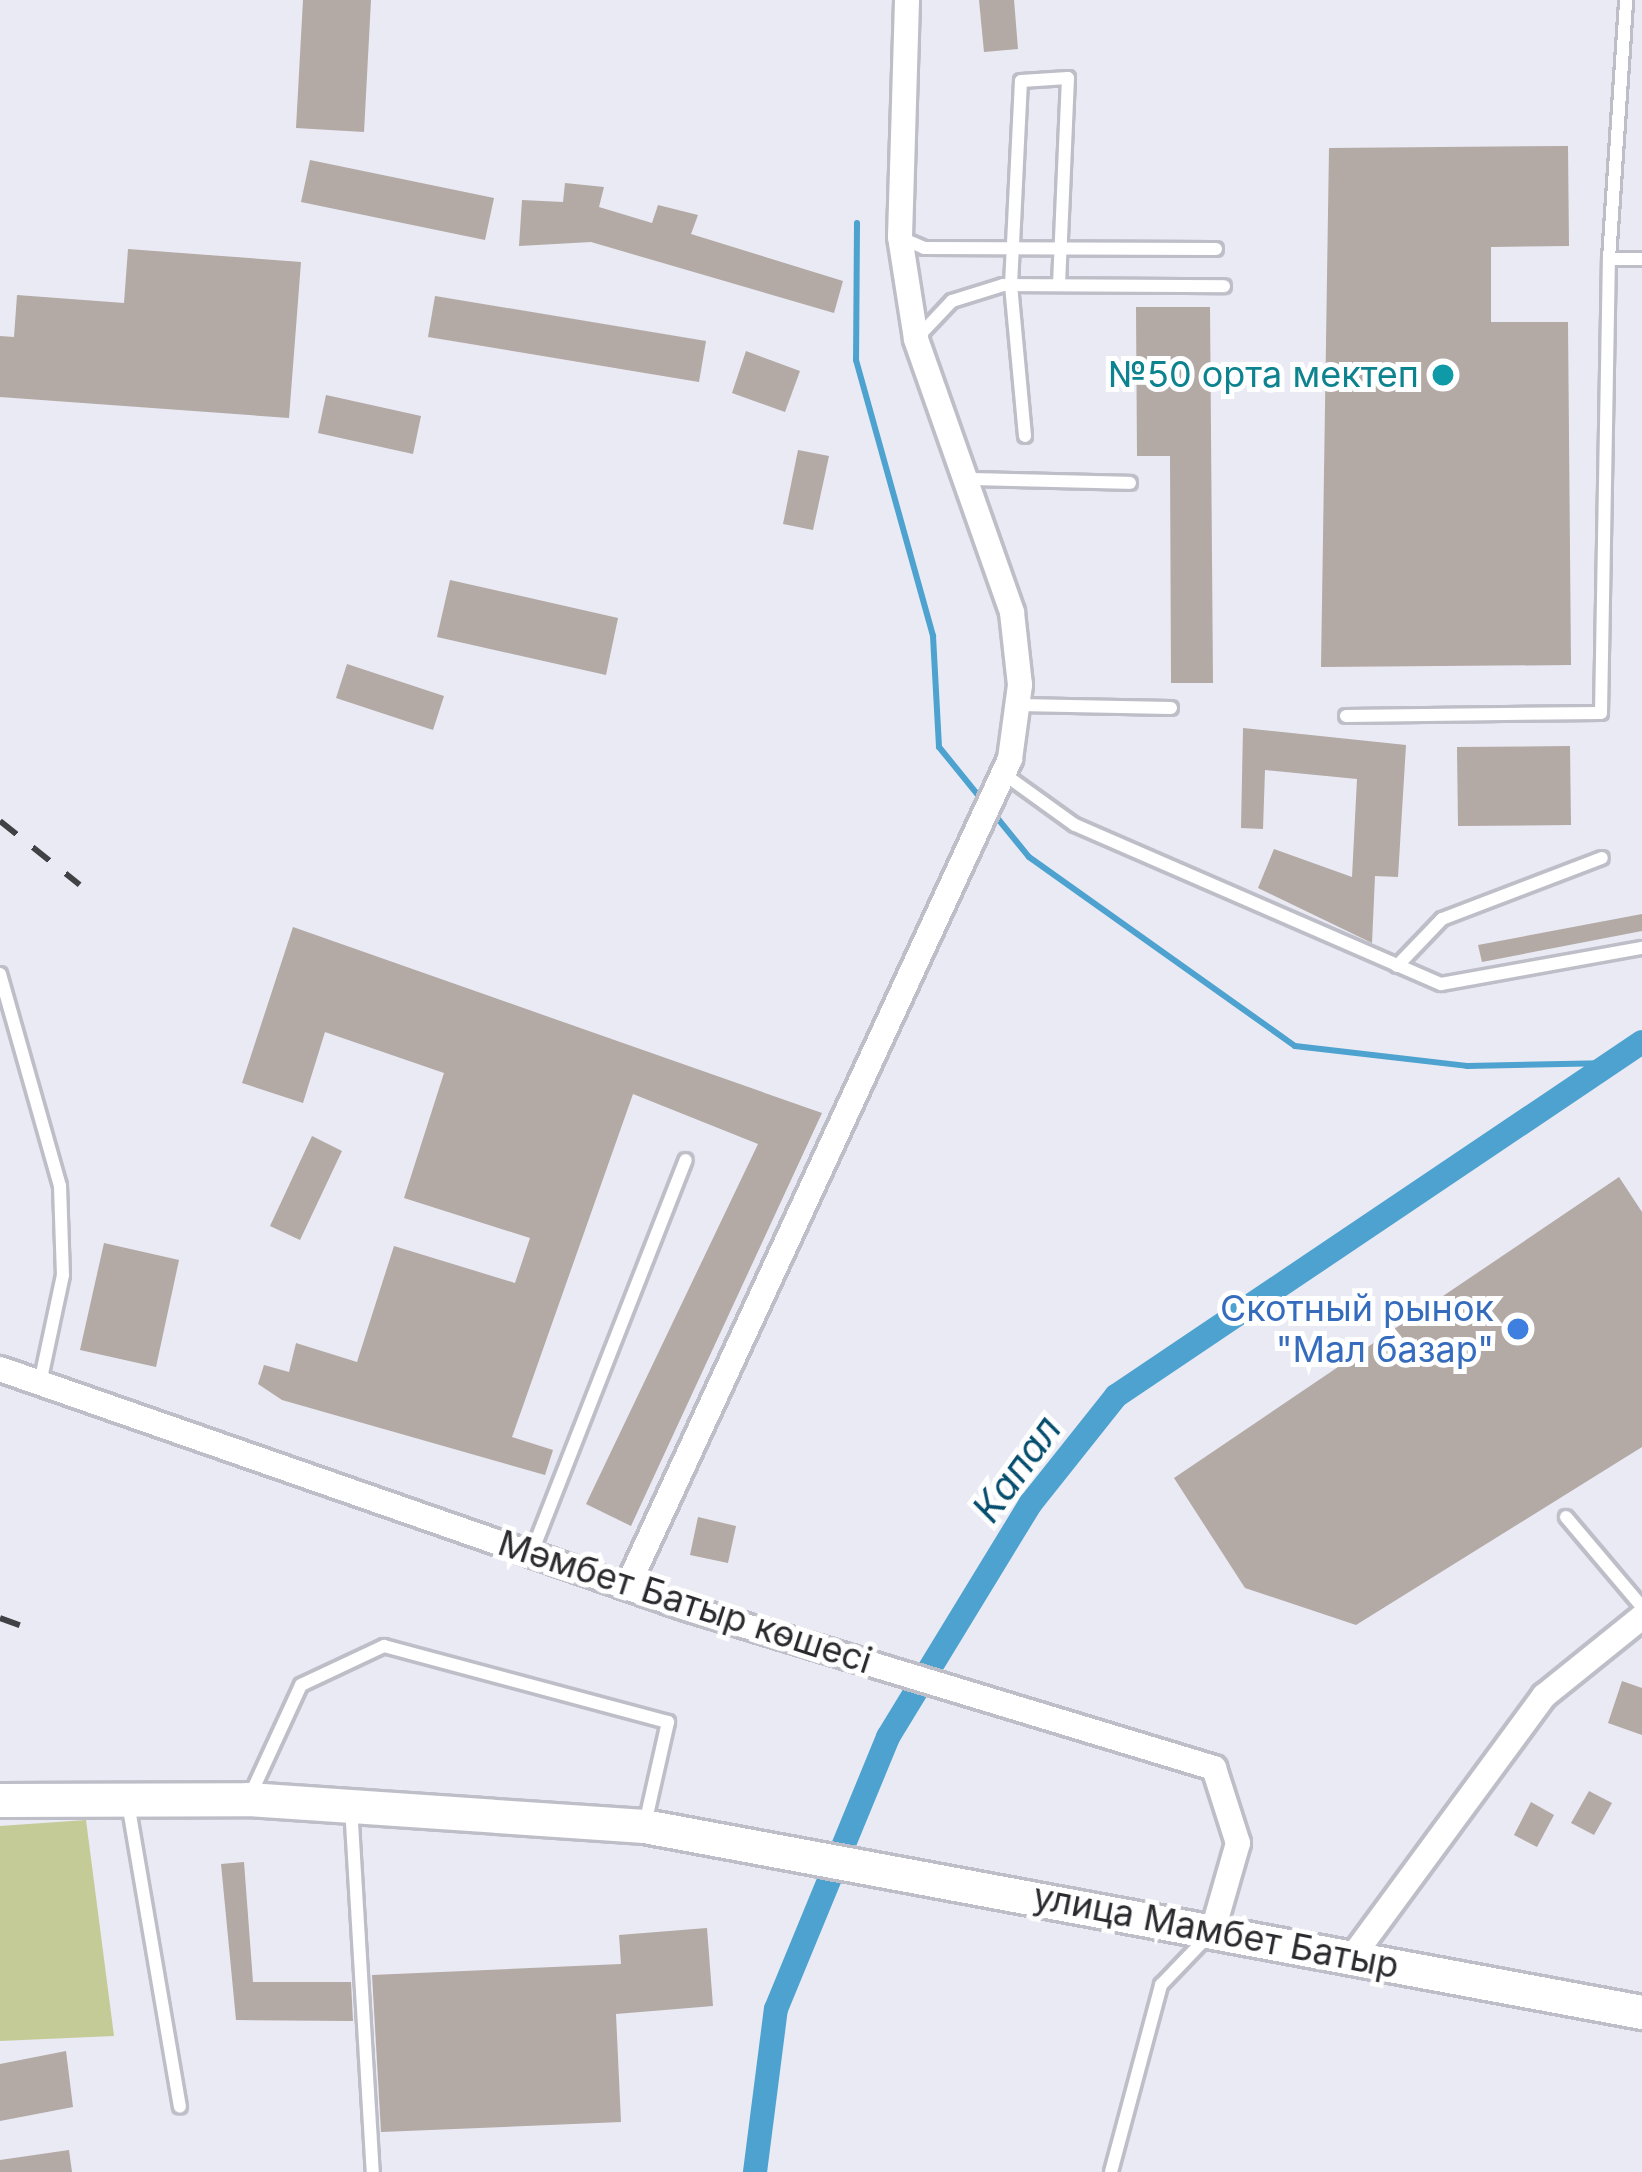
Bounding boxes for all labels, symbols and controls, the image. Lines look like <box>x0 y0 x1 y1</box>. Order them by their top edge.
place label: №50 орта мектеп <box>1108 353 1419 397</box>
marker: №50 орта мектеп <box>1430 362 1456 388</box>
place label: Скотный рынок "Мал базар" <box>1220 1286 1494 1371</box>
marker: Скотный рынок "Мал базар" <box>1505 1316 1531 1342</box>
water label: Капал <box>963 1407 1071 1531</box>
street label: Мәмбет Батыр көшесі <box>493 1521 877 1683</box>
street label: улица Мамбет Батыр <box>1030 1874 1402 1988</box>

